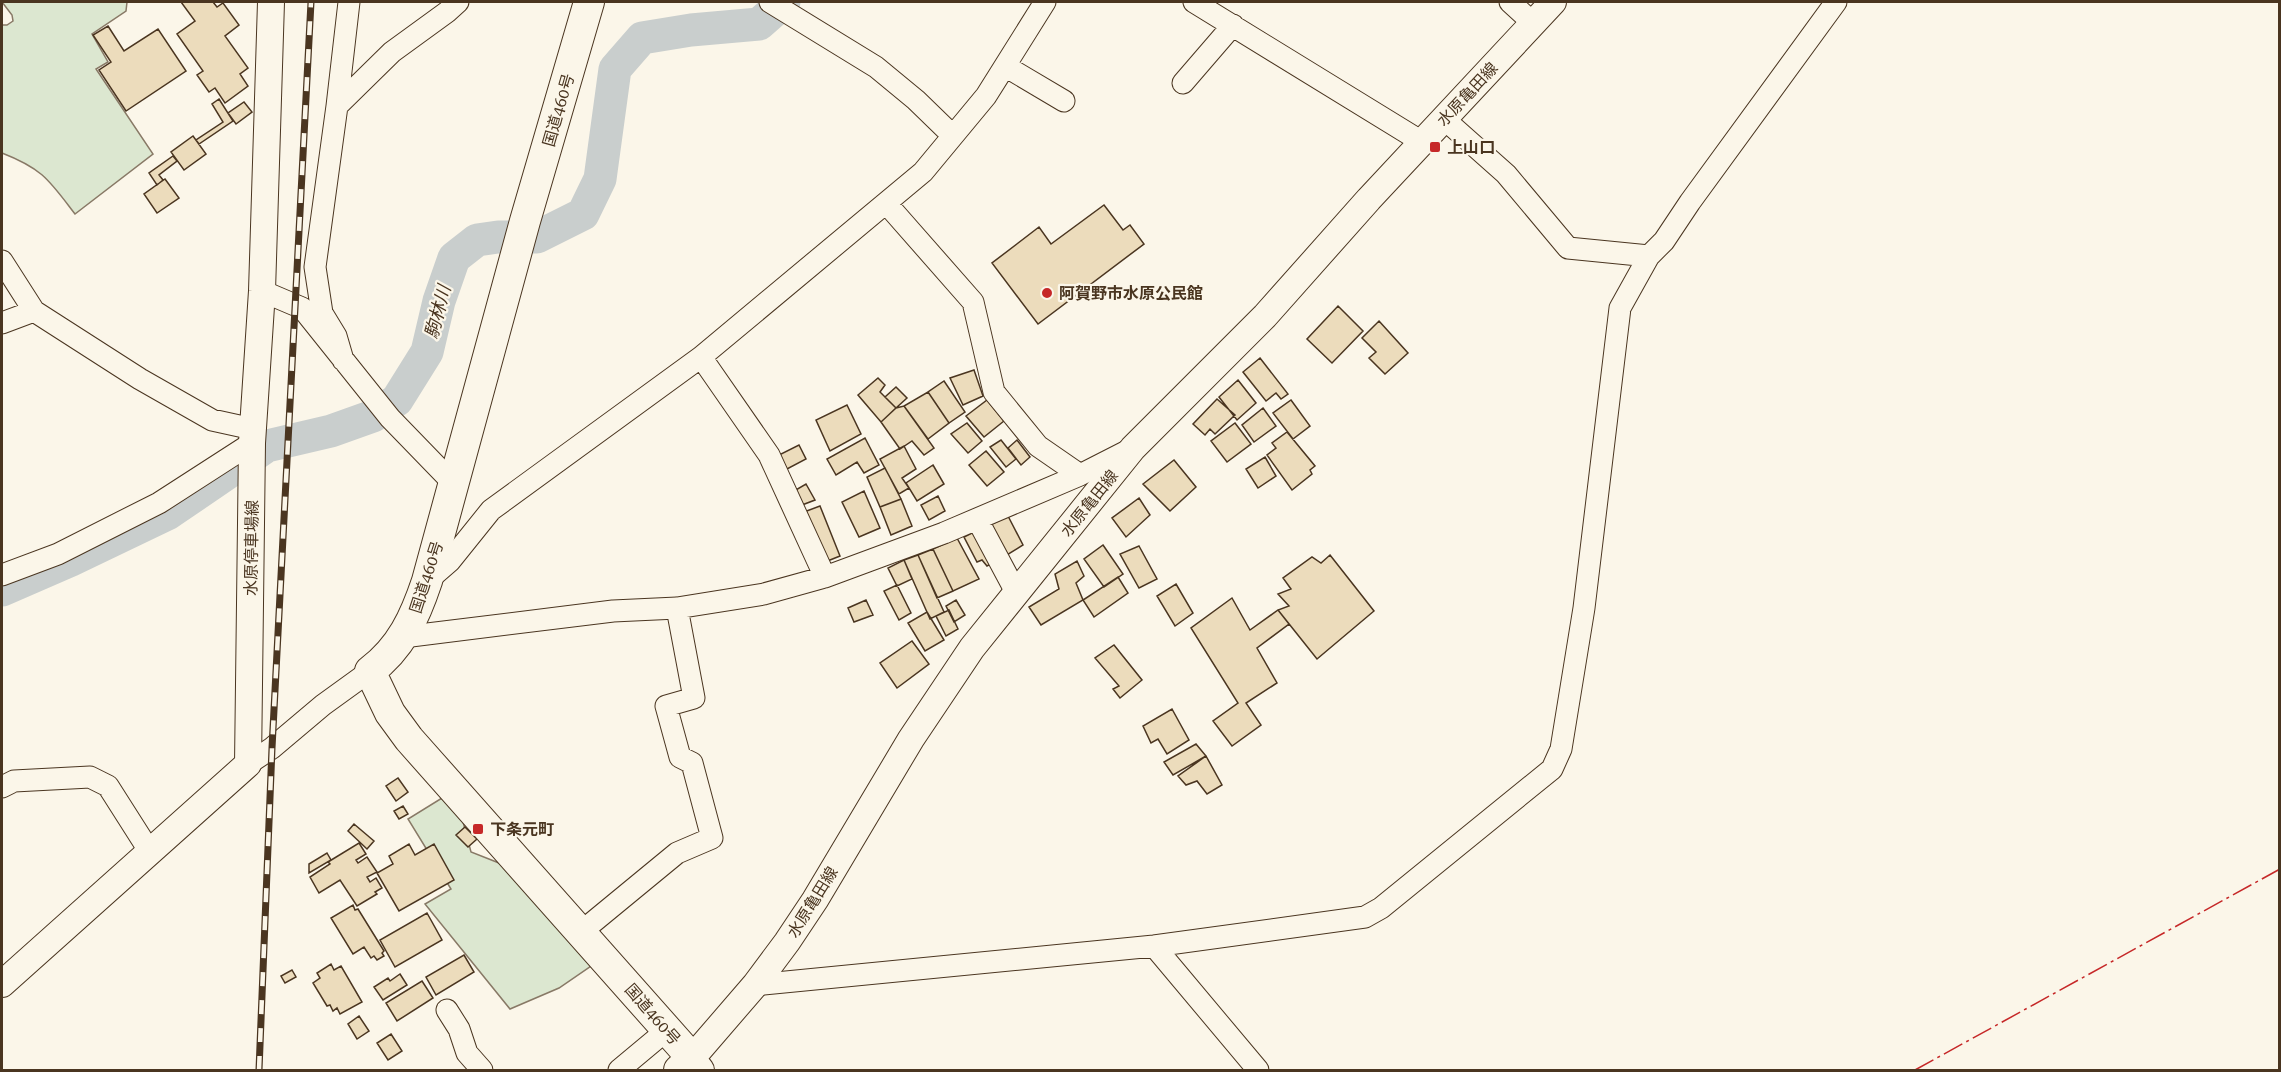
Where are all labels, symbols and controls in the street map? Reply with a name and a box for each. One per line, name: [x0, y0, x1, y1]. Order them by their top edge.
street label: 水原亀田線: [1433, 59, 1502, 130]
street label: 国道460号: [539, 72, 578, 149]
place label: 上山口: [1447, 138, 1495, 157]
marker: 上山口: [1428, 140, 1442, 154]
water label: 駒林川: [420, 281, 455, 341]
place label: 阿賀野市水原公民館: [1059, 284, 1203, 303]
marker: 阿賀野市水原公民館: [1040, 286, 1054, 300]
street label: 水原亀田線: [1057, 466, 1122, 540]
street label: 水原停車場線: [241, 500, 262, 596]
street label: 国道460号: [406, 539, 447, 616]
place label: 下条元町: [490, 820, 554, 839]
marker: 下条元町: [471, 822, 485, 836]
street label: 水原亀田線: [783, 863, 842, 941]
street label: 国道460号: [621, 980, 684, 1049]

